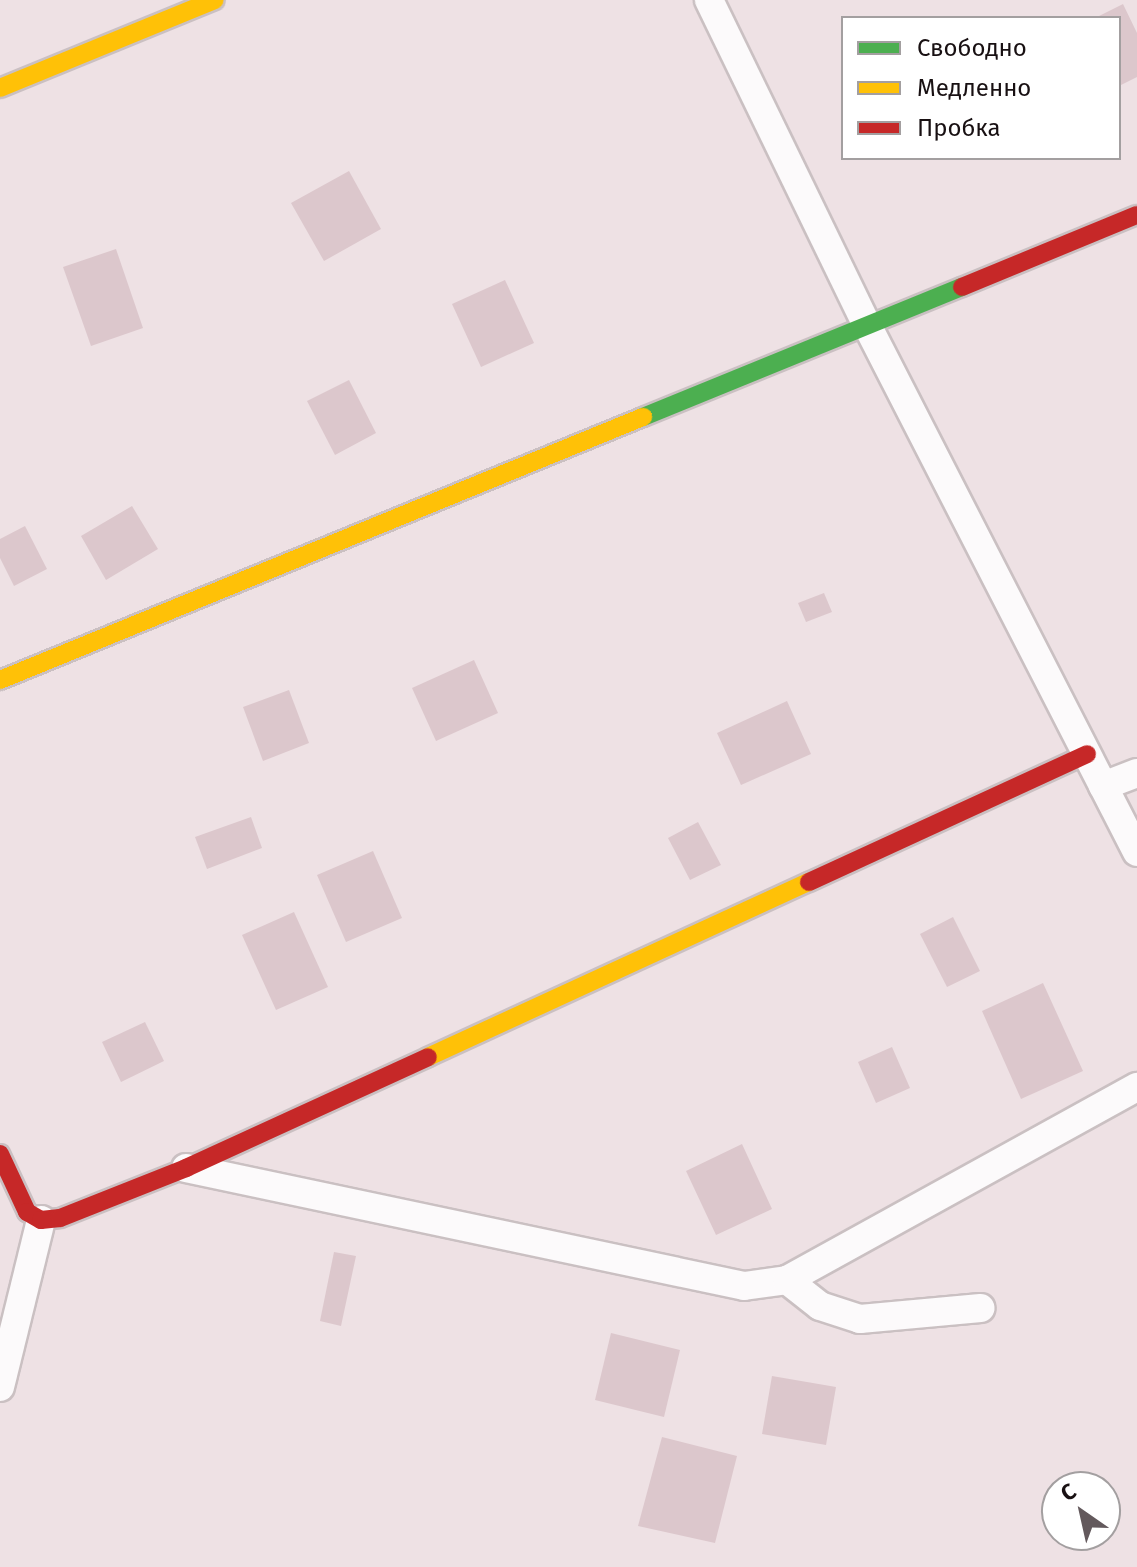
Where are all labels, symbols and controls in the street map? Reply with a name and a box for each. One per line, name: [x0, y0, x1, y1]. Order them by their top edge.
legend: [841, 16, 1121, 160]
text: Свободно: [917, 34, 1027, 62]
text: Медленно: [917, 74, 1031, 102]
text: Пробка: [917, 114, 1001, 142]
north arrow: [1041, 1471, 1121, 1551]
text: С: [1056, 1478, 1081, 1507]

